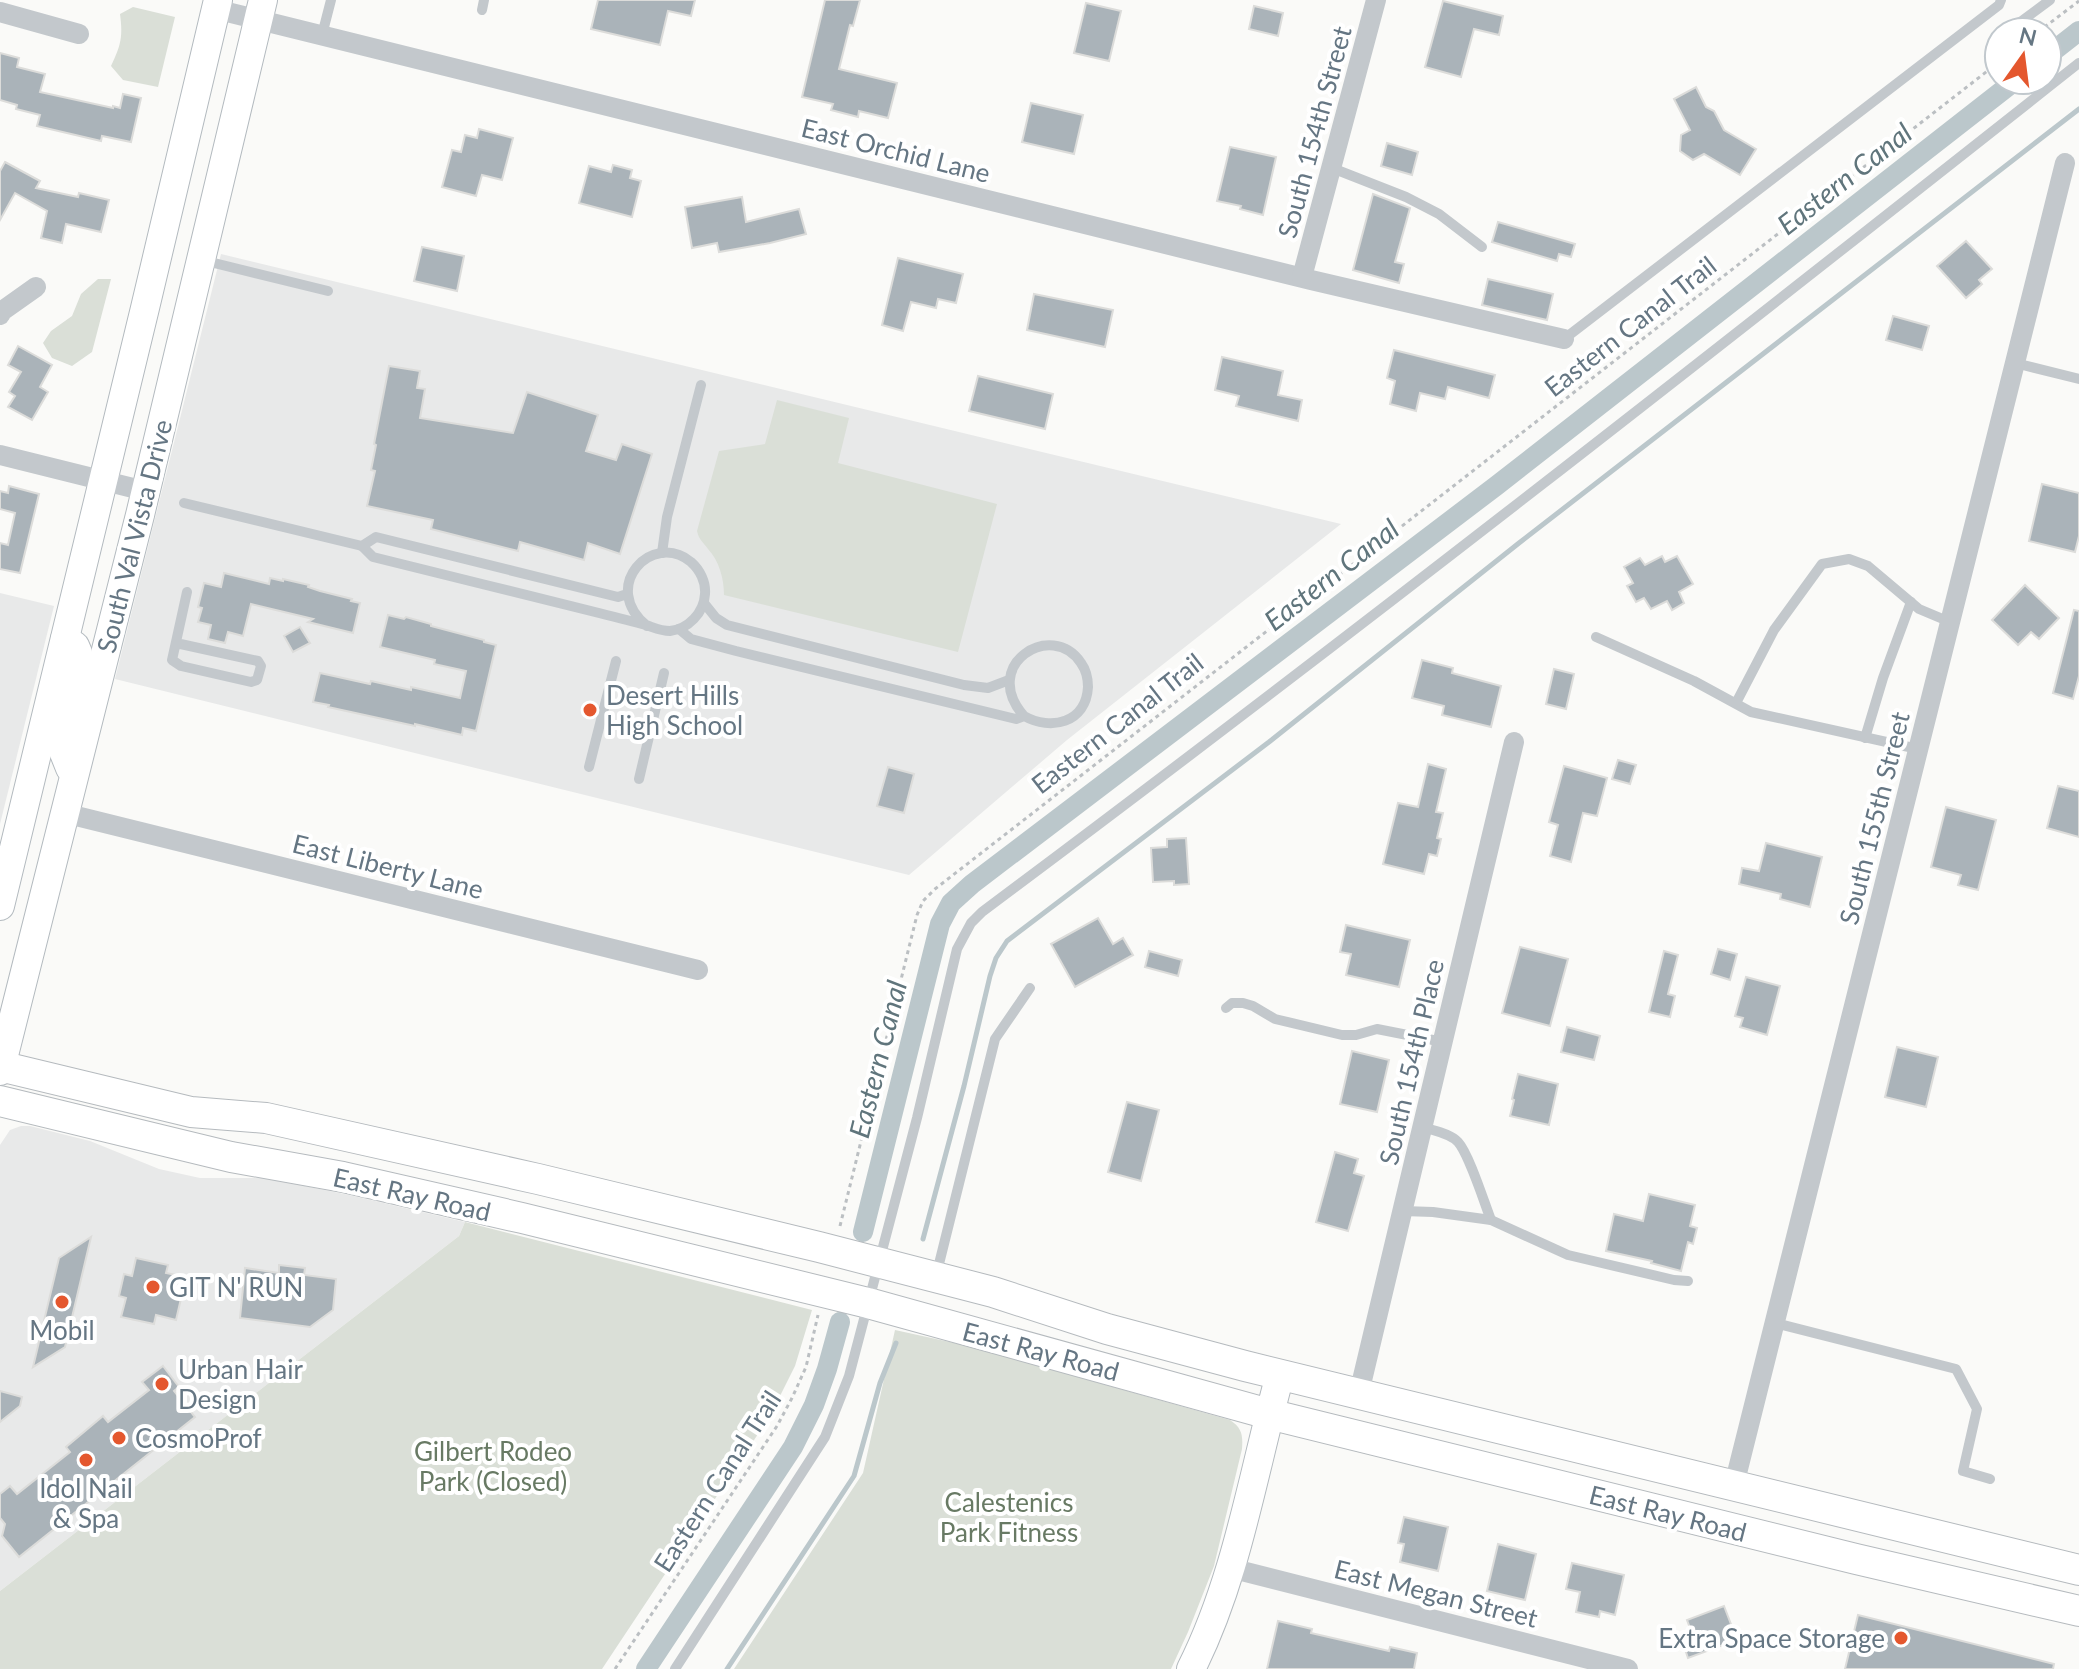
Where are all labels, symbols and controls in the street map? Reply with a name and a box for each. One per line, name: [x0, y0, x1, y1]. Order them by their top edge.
north arrow: [1983, 16, 2063, 96]
text: N: [2016, 21, 2039, 51]
street label: South 154th Street: [1270, 22, 1358, 241]
street label: East Orchid Lane: [798, 111, 994, 189]
water label: Eastern Canal: [1770, 115, 1918, 241]
street label: Eastern Canal Trail: [1538, 249, 1722, 403]
street label: South Val Vista Drive: [90, 416, 178, 656]
water label: Eastern Canal: [1257, 511, 1405, 637]
street label: Eastern Canal Trail: [1025, 646, 1209, 800]
place label: Desert Hills High School: [606, 679, 743, 741]
marker: Desert Hills High School: [581, 701, 599, 719]
street label: South 155th Street: [1832, 708, 1916, 928]
street label: East Liberty Lane: [289, 827, 487, 905]
street label: South 154th Place: [1372, 956, 1450, 1168]
water label: Eastern Canal: [841, 977, 913, 1141]
street label: East Ray Road: [330, 1160, 494, 1228]
place label: GIT N' RUN: [169, 1271, 303, 1303]
marker: GIT N' RUN: [144, 1278, 162, 1296]
marker: Mobil: [53, 1293, 71, 1311]
place label: Mobil: [29, 1314, 95, 1346]
street label: East Ray Road: [959, 1315, 1123, 1387]
place label: Urban Hair Design: [178, 1353, 303, 1415]
marker: Urban Hair Design: [153, 1375, 171, 1393]
street label: Eastern Canal Trail: [647, 1384, 787, 1578]
place label: CosmoProf: [135, 1422, 262, 1454]
marker: CosmoProf: [110, 1429, 128, 1447]
park label: Gilbert Rodeo Park (Closed): [414, 1435, 572, 1497]
marker: Idol Nail & Spa: [77, 1451, 95, 1469]
place label: Idol Nail & Spa: [39, 1472, 133, 1534]
street label: East Ray Road: [1586, 1478, 1750, 1548]
park label: Calestenics Park Fitness: [940, 1486, 1078, 1548]
street label: East Megan Street: [1331, 1552, 1542, 1634]
place label: Extra Space Storage: [1658, 1622, 1885, 1654]
marker: Extra Space Storage: [1892, 1629, 1910, 1647]

